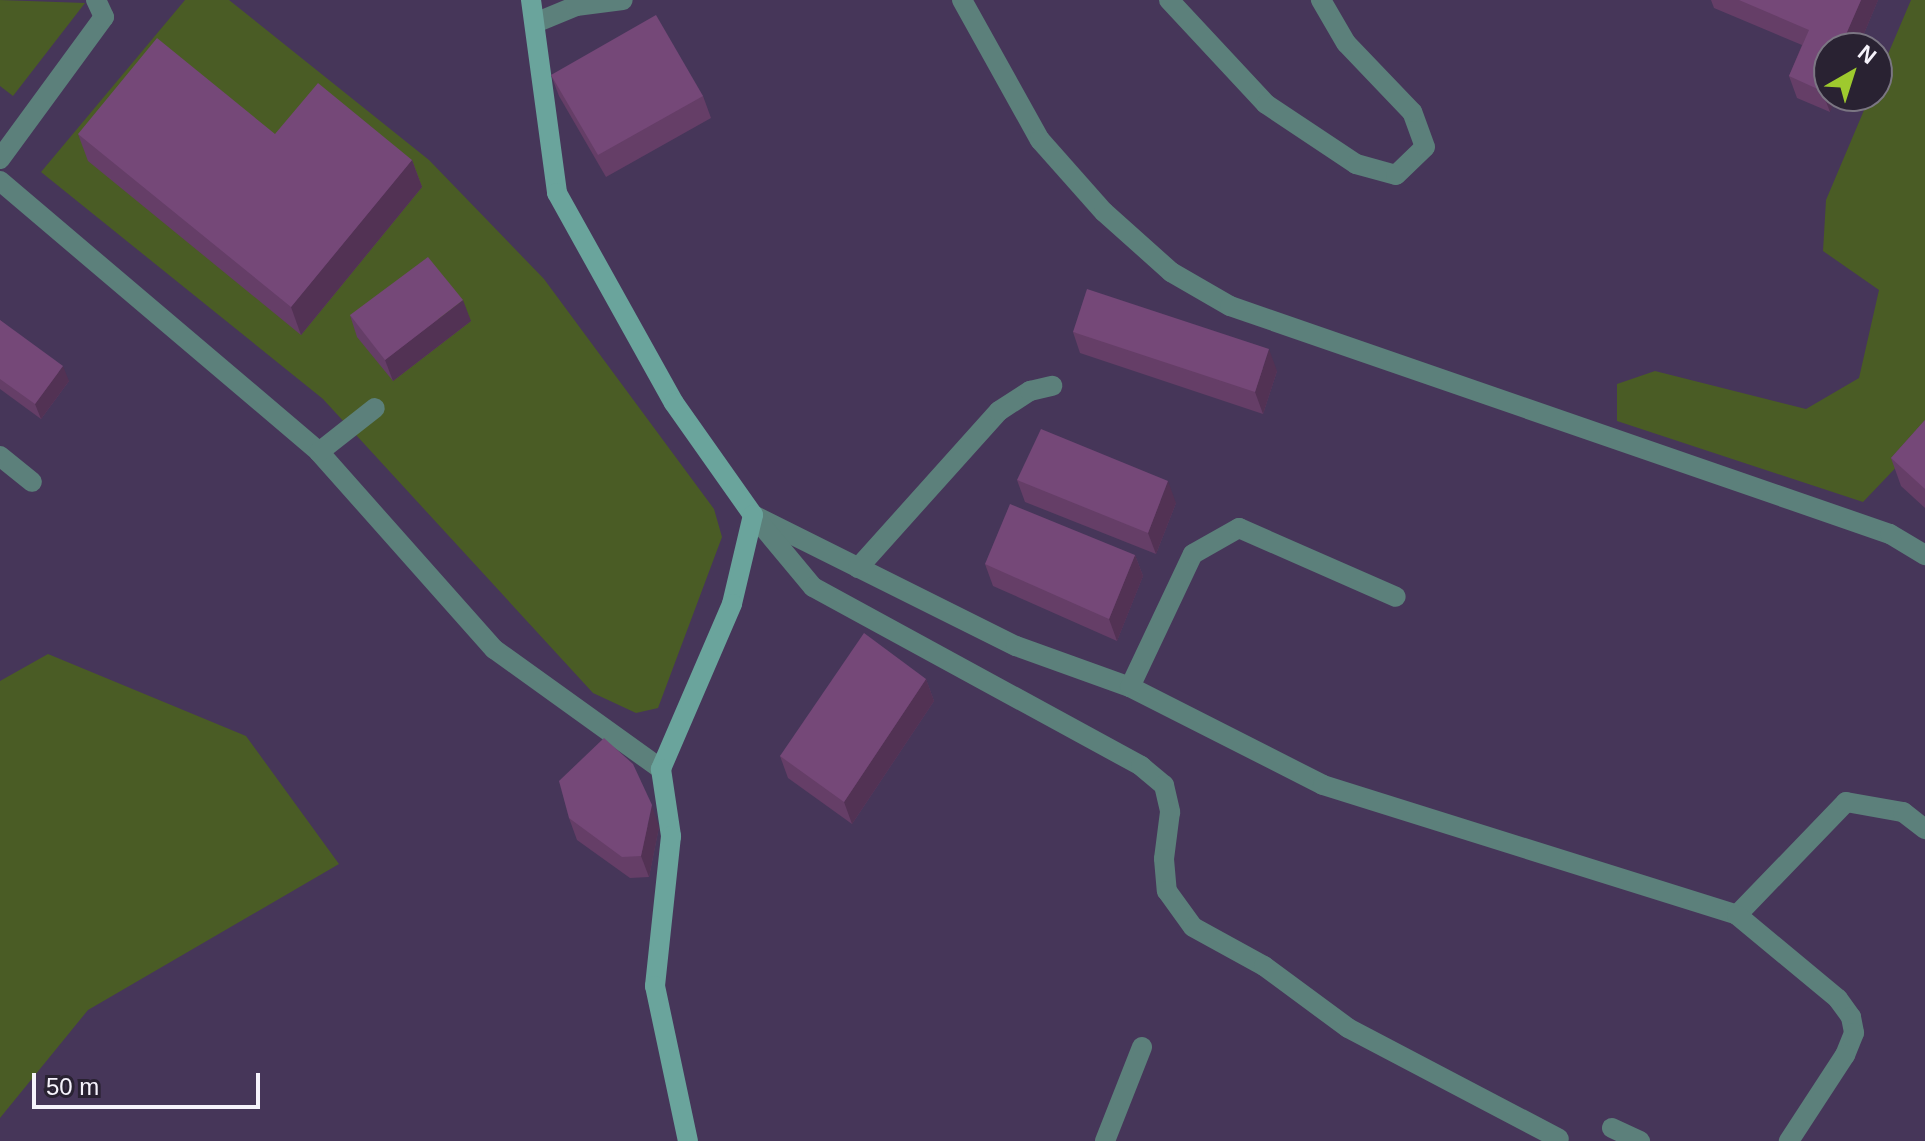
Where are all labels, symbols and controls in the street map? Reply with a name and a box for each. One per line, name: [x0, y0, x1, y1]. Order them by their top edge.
north arrow: [1813, 32, 1893, 112]
text: N: [1853, 40, 1881, 69]
scale bar: [36, 1057, 264, 1107]
text: 50 m: [46, 1073, 99, 1100]

